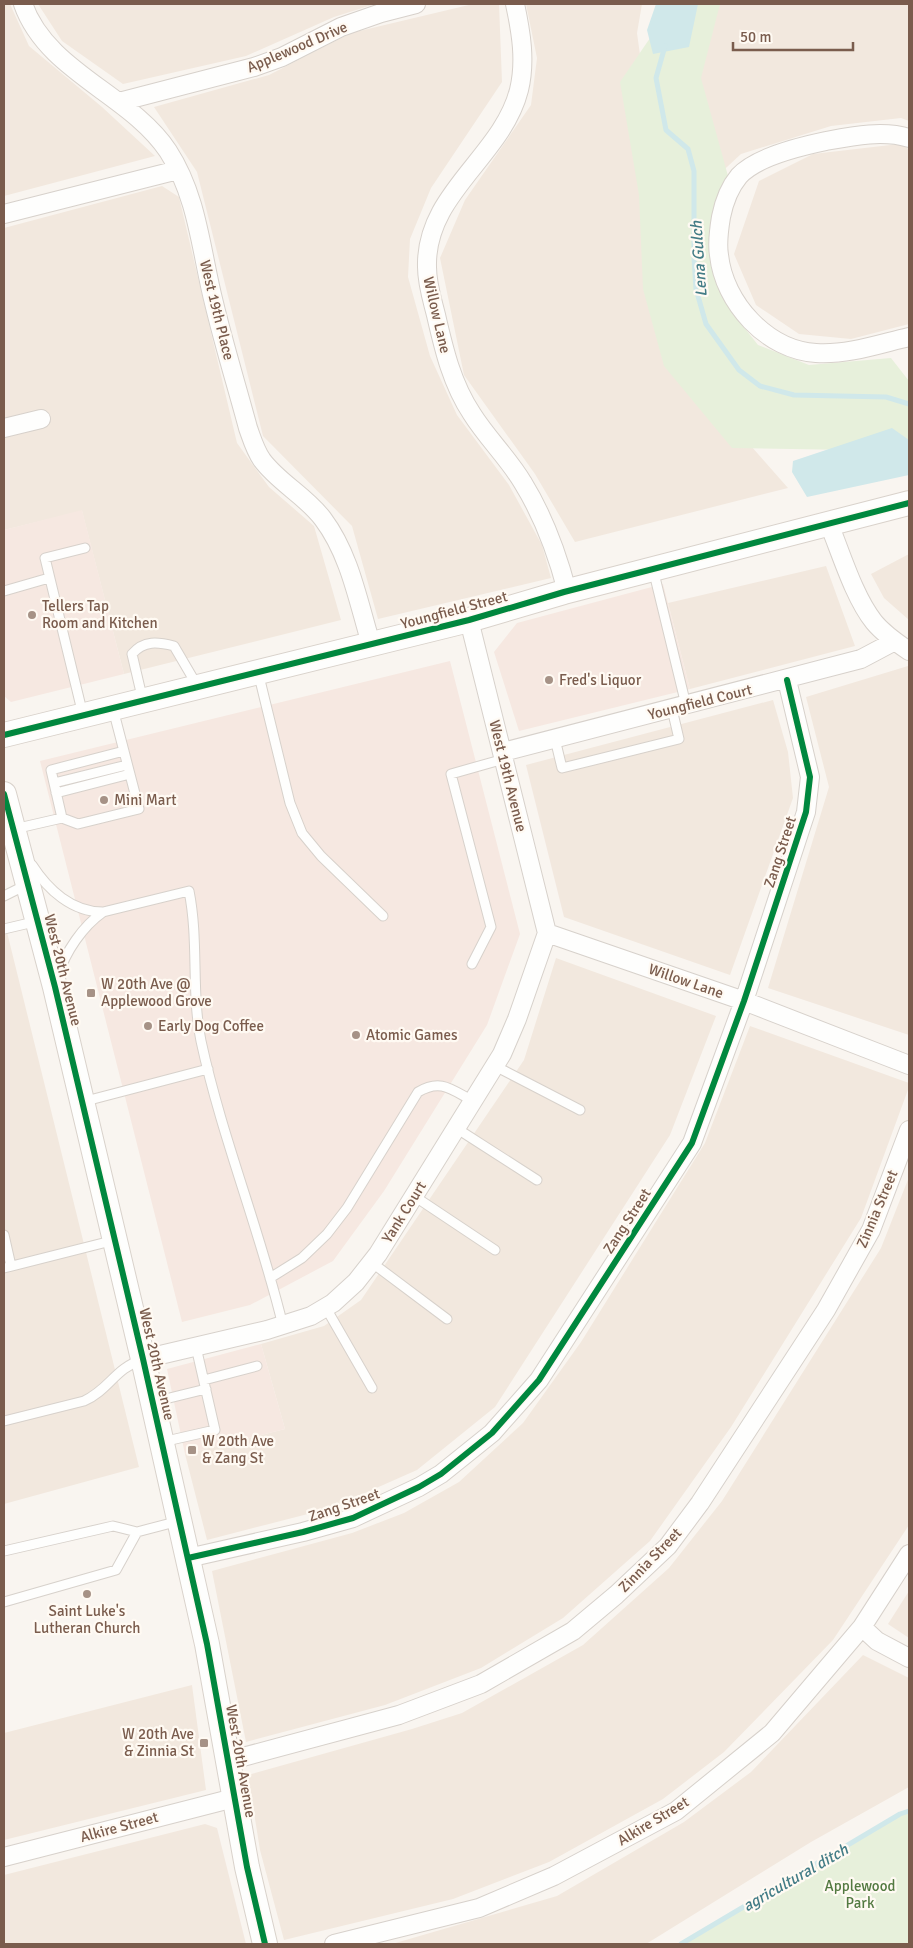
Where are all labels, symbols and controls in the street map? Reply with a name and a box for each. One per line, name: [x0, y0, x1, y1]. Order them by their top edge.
street label: Applewood Drive: [244, 18, 350, 76]
scale bar: [733, 20, 853, 52]
text: 50 m: [740, 28, 771, 46]
water label: Lena Gulch: [686, 219, 712, 298]
street label: West 19th Place: [196, 258, 238, 362]
street label: Willow Lane: [419, 275, 455, 355]
street label: Youngfield Street: [399, 587, 509, 633]
place label: Tellers Tap Room and Kitchen: [42, 597, 158, 632]
marker: Tellers Tap Room and Kitchen: [26, 609, 38, 621]
place label: Fred's Liquor: [559, 671, 642, 689]
marker: Fred's Liquor: [543, 674, 555, 686]
street label: Youngfield Court: [646, 680, 754, 724]
street label: West 19th Avenue: [485, 718, 531, 834]
place label: Mini Mart: [114, 791, 177, 809]
marker: Mini Mart: [98, 794, 110, 806]
street label: Zang Street: [760, 814, 800, 890]
street label: West 20th Avenue: [40, 912, 86, 1028]
street label: Willow Lane: [646, 960, 726, 1002]
place label: W 20th Ave @ Applewood Grove: [101, 975, 212, 1010]
marker: W 20th Ave @ Applewood Grove: [85, 987, 97, 999]
place label: Early Dog Coffee: [158, 1017, 264, 1035]
marker: Early Dog Coffee: [142, 1020, 154, 1032]
place label: Atomic Games: [366, 1026, 458, 1044]
marker: Atomic Games: [350, 1029, 362, 1041]
street label: Zinnia Street: [853, 1167, 901, 1251]
street label: Yank Court: [378, 1178, 430, 1246]
street label: Zang Street: [599, 1185, 655, 1257]
street label: West 20th Avenue: [135, 1306, 179, 1422]
place label: W 20th Ave & Zang St: [202, 1432, 274, 1467]
marker: W 20th Ave & Zang St: [186, 1444, 198, 1456]
street label: Zang Street: [306, 1484, 382, 1526]
street label: Zinnia Street: [615, 1524, 685, 1596]
marker: Saint Luke's Lutheran Church: [81, 1588, 93, 1600]
place label: Saint Luke's Lutheran Church: [34, 1602, 141, 1637]
street label: West 20th Avenue: [222, 1703, 260, 1819]
place label: W 20th Ave & Zinnia St: [122, 1725, 194, 1760]
marker: W 20th Ave & Zinnia St: [198, 1737, 210, 1749]
street label: Alkire Street: [614, 1793, 692, 1849]
street label: Alkire Street: [78, 1808, 160, 1846]
water label: agricultural ditch: [739, 1839, 853, 1916]
park label: Applewood Park: [825, 1877, 895, 1912]

